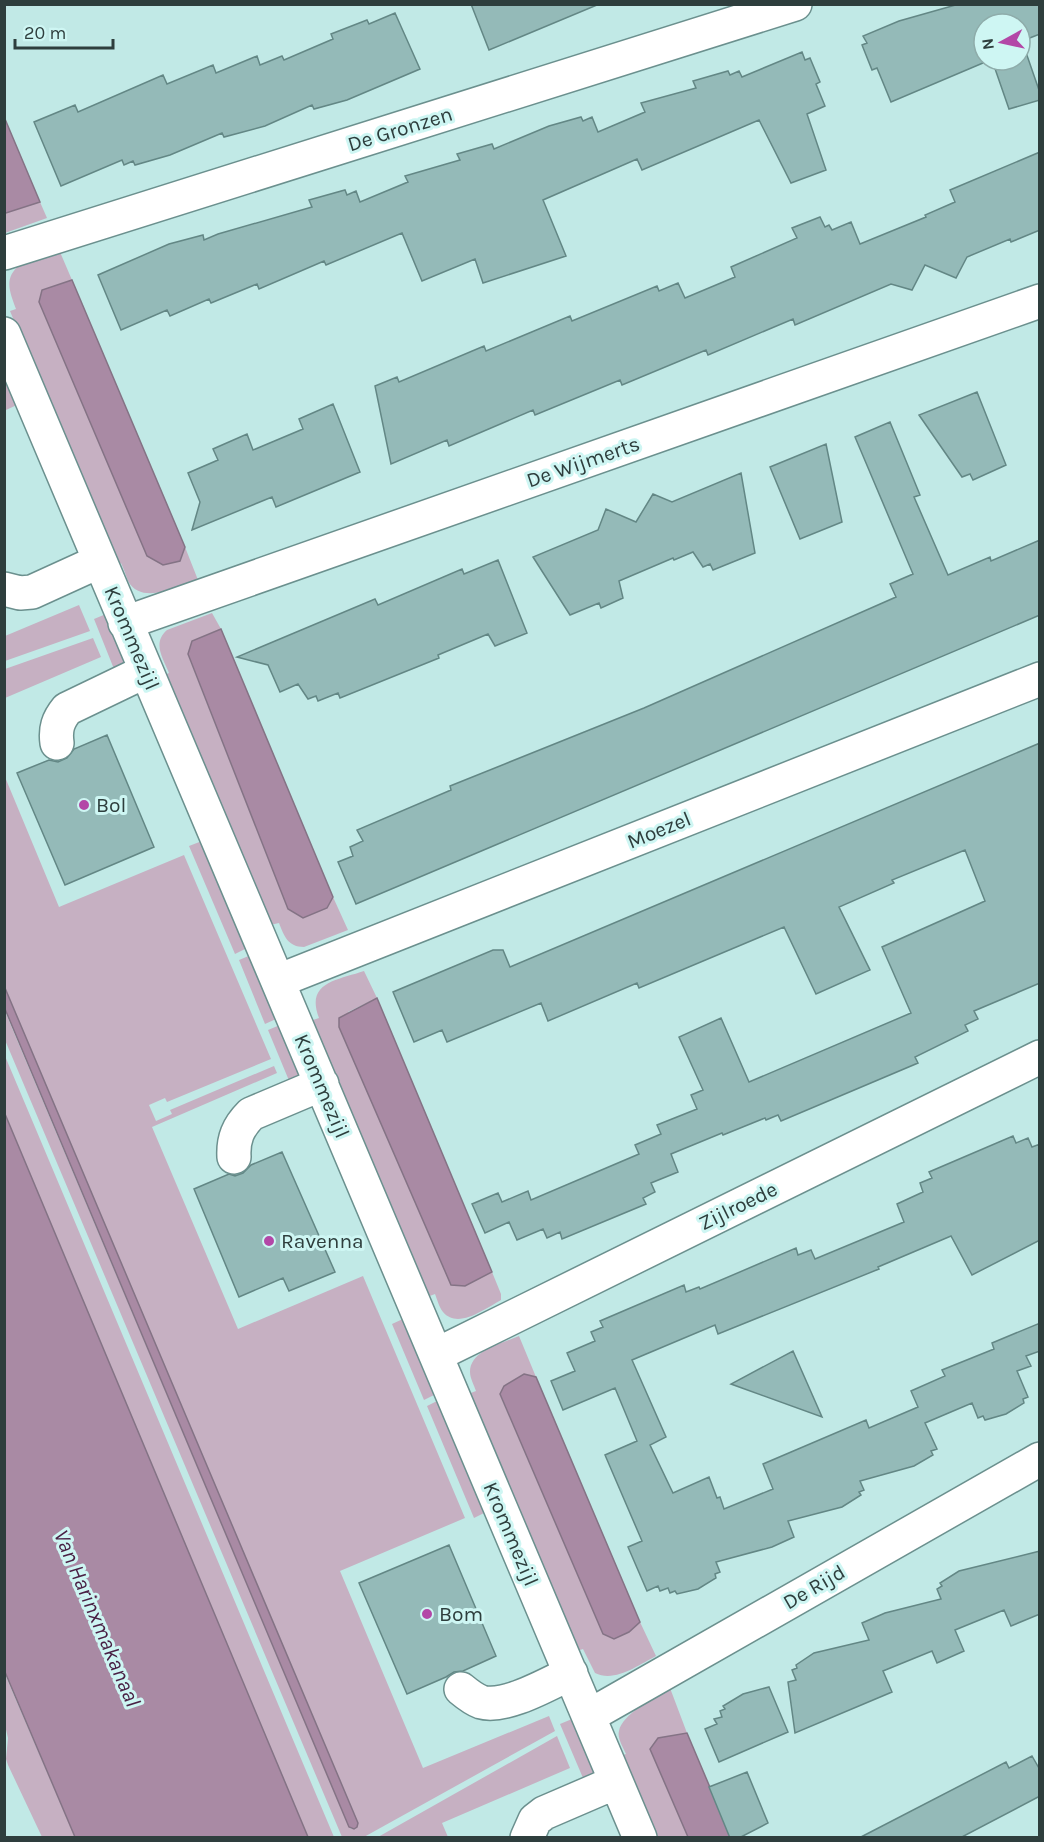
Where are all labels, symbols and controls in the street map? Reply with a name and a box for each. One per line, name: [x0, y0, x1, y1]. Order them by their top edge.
scale bar: [15, 12, 112, 50]
north arrow: [972, 12, 1032, 72]
text: 20 m: [24, 22, 66, 44]
text: N: [977, 37, 998, 51]
street label: De Gronzen: [345, 102, 455, 156]
street label: De Wijmerts: [523, 431, 643, 493]
street label: Krommezijl: [99, 582, 165, 694]
place label: Bol: [96, 793, 126, 817]
marker: Bol: [77, 798, 91, 812]
street label: Moezel: [624, 806, 694, 854]
street label: Krommezijl: [289, 1030, 355, 1142]
street label: Zijlroede: [695, 1177, 781, 1235]
place label: Ravenna: [281, 1229, 364, 1253]
marker: Ravenna: [262, 1234, 276, 1248]
street label: Krommezijl: [478, 1478, 544, 1590]
water label: Van Harinxmakanaal: [48, 1526, 146, 1711]
street label: De Rijd: [779, 1560, 849, 1614]
place label: Bom: [439, 1602, 483, 1626]
marker: Bom: [420, 1607, 434, 1621]

